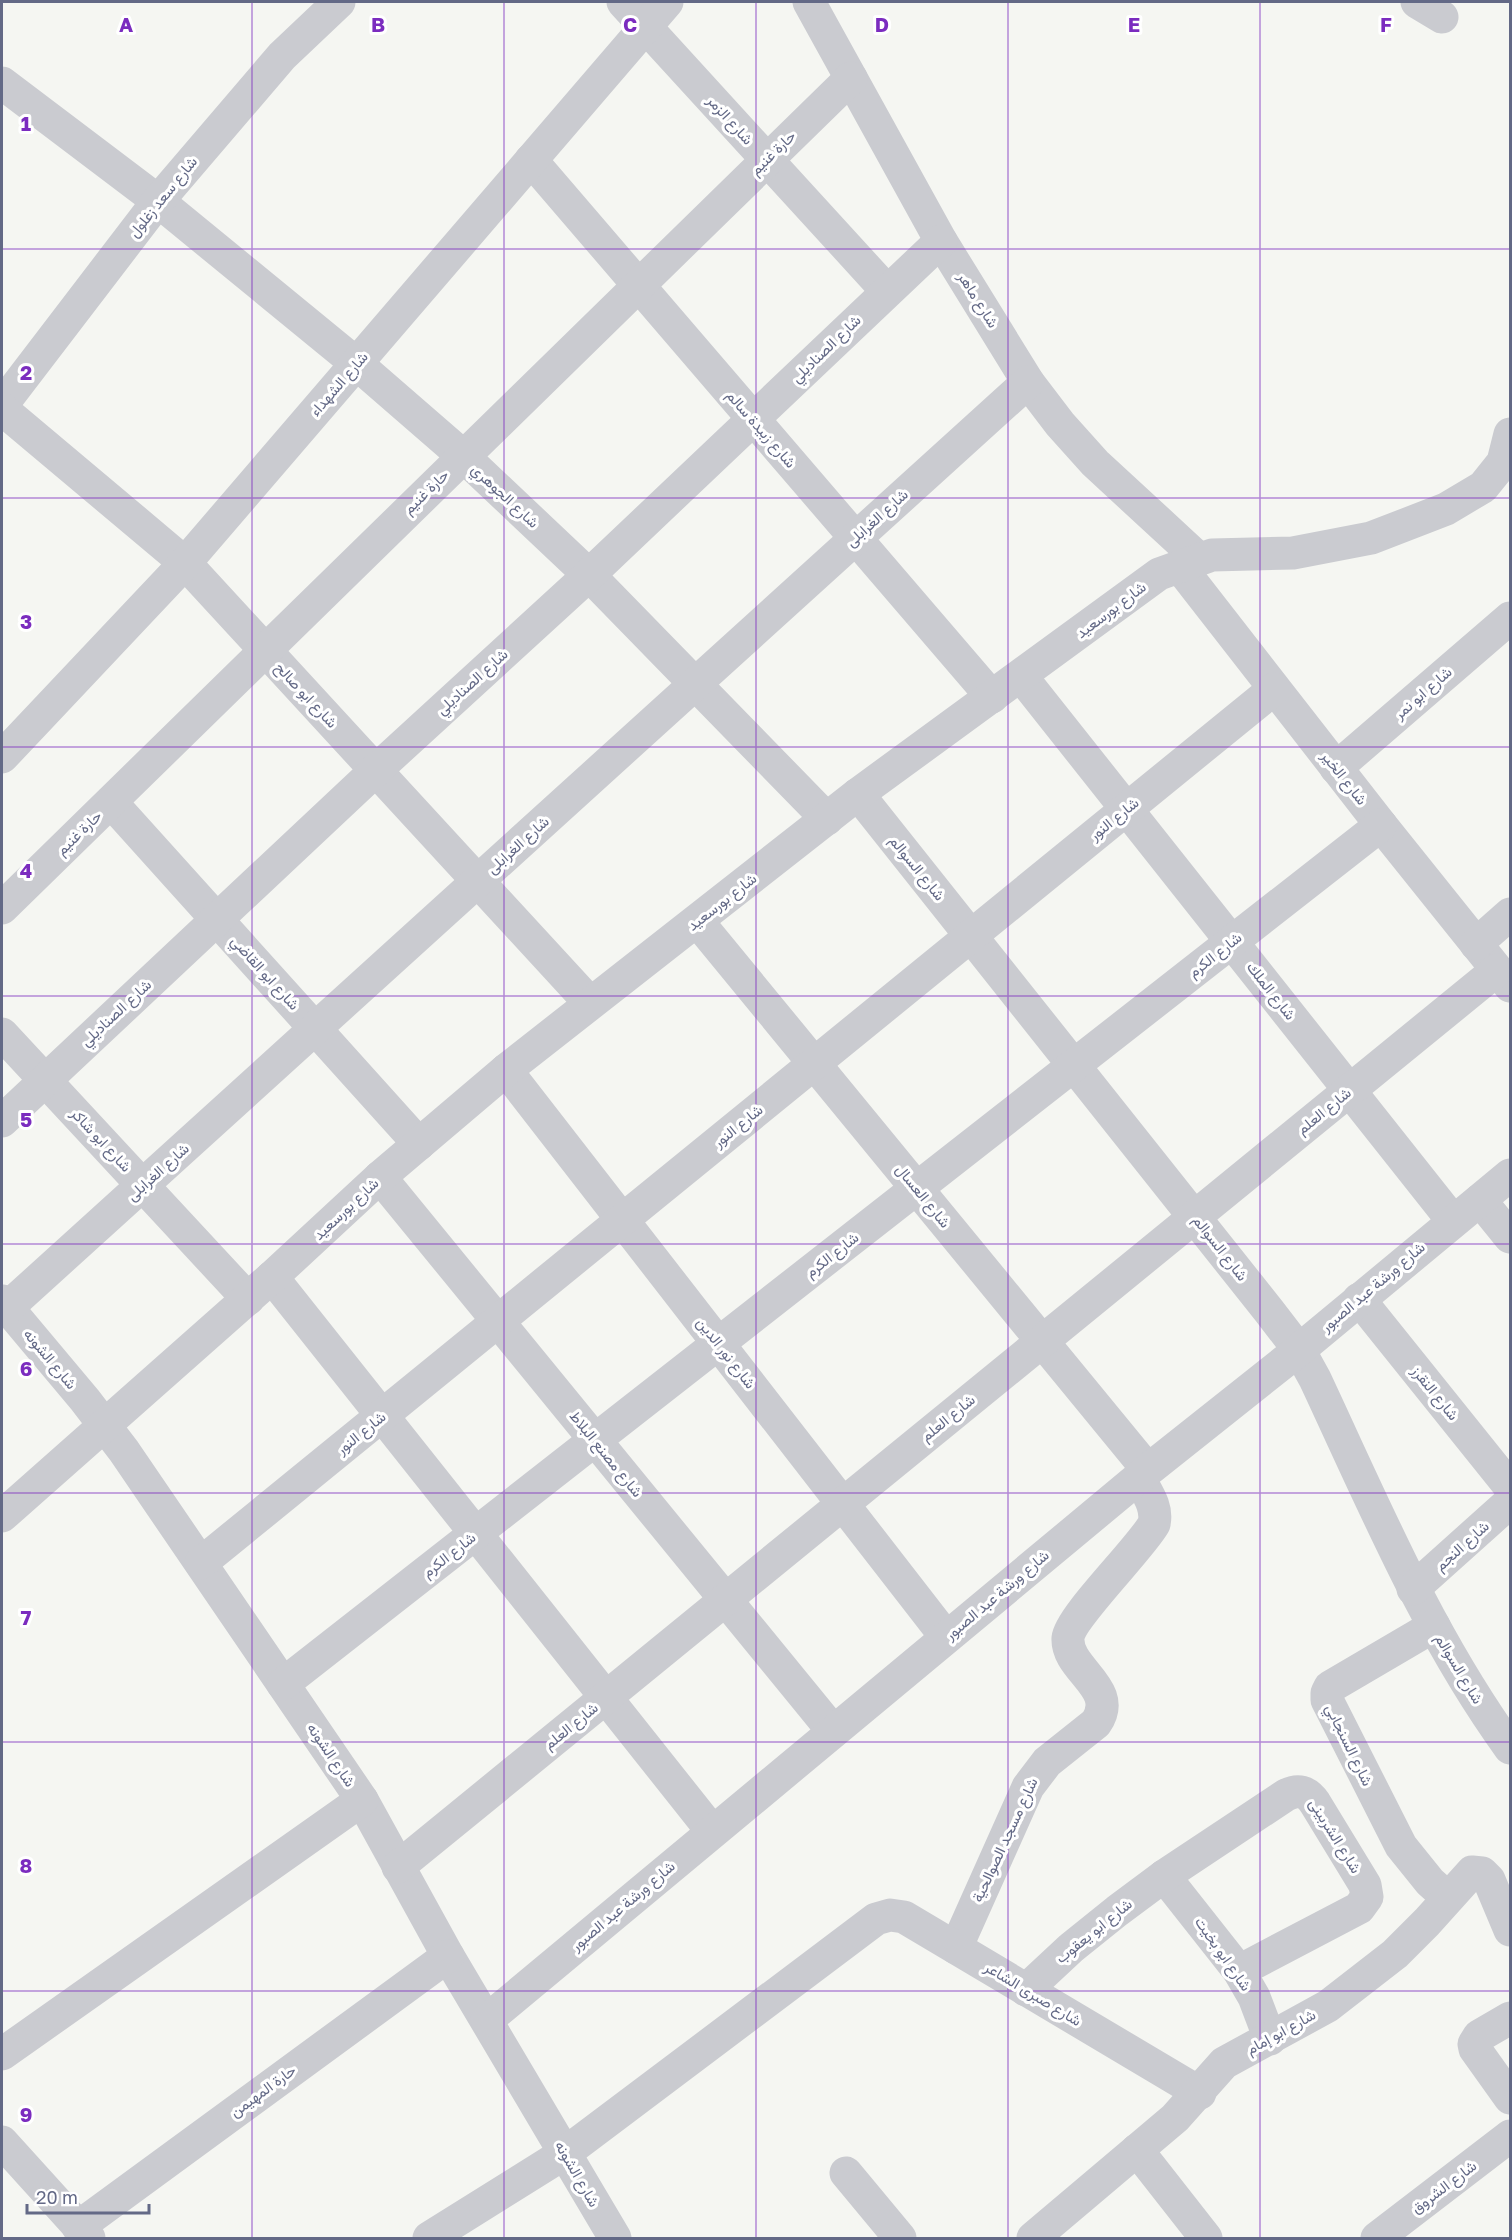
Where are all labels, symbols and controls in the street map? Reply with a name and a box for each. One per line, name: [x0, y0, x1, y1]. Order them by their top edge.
text: A: [119, 12, 133, 36]
text: B: [371, 12, 385, 36]
text: C: [623, 12, 637, 36]
text: D: [875, 12, 889, 36]
text: E: [1128, 12, 1140, 36]
text: F: [1380, 12, 1392, 36]
street label: شارع الزمر: [701, 90, 758, 150]
text: 1: [21, 111, 31, 135]
street label: حارة غنيم: [746, 126, 800, 180]
street label: شارع سعد زغلول: [124, 152, 203, 242]
street label: شارع ماهر: [952, 268, 1003, 332]
street label: شارع الصناديلي: [787, 310, 868, 390]
street label: شارع الشهداء: [305, 347, 373, 421]
text: 2: [20, 360, 32, 384]
street label: شارع زبيدة سالم: [721, 386, 800, 473]
street label: شارع الجوهري: [465, 460, 543, 535]
street label: حارة غنيم: [399, 465, 453, 519]
street label: شارع الغرابلى: [842, 485, 913, 552]
street label: شارع بورسعيد: [1072, 577, 1151, 644]
text: 3: [20, 609, 32, 633]
street label: شارع الصناديلي: [432, 644, 514, 722]
street label: شارع ابو صالح: [270, 658, 342, 733]
street label: شارع ابو نمر: [1389, 662, 1457, 725]
street label: شارع الخير: [1315, 746, 1372, 810]
street label: شارع النور: [1084, 793, 1144, 847]
street label: حارة غنيم: [52, 806, 106, 860]
street label: شارع الغرابلى: [483, 812, 554, 879]
street label: شارع السوالم: [884, 831, 950, 905]
text: 4: [20, 858, 32, 882]
street label: شارع بورسعيد: [683, 869, 762, 936]
street label: شارع الكرم: [1184, 928, 1247, 983]
street label: شارع ابو القاضي: [224, 931, 304, 1017]
street label: شارع الملك: [1241, 958, 1300, 1025]
street label: شارع الصناديلي: [76, 975, 158, 1053]
street label: شارع العلم: [1293, 1083, 1356, 1140]
street label: شارع النور: [708, 1100, 768, 1154]
street label: شارع ابو شاكر: [65, 1103, 136, 1177]
text: 5: [20, 1107, 32, 1131]
street label: شارع الغرابلى: [123, 1139, 194, 1206]
street label: شارع العسال: [890, 1160, 955, 1233]
street label: شارع بورسعيد: [309, 1173, 384, 1245]
street label: شارع السوالم: [1187, 1211, 1252, 1286]
street label: شارع الكرم: [801, 1228, 864, 1283]
street label: شارع ورشة عبد الصبور: [1316, 1237, 1430, 1338]
street label: شارع نور الدين: [691, 1313, 760, 1394]
street label: شارع الشونه: [18, 1325, 81, 1394]
text: 6: [20, 1356, 32, 1380]
street label: شارع النقرز: [1405, 1361, 1463, 1425]
street label: شارع العلم: [917, 1390, 980, 1447]
street label: شارع النور: [331, 1407, 391, 1461]
street label: شارع مصنع البلاط: [564, 1407, 647, 1502]
street label: شارع النجم: [1431, 1516, 1494, 1576]
street label: شارع الكرم: [418, 1528, 481, 1583]
street label: شارع ورشة عبد الصبور: [940, 1545, 1054, 1646]
text: 7: [21, 1605, 32, 1629]
street label: شارع السوالم: [1429, 1630, 1488, 1708]
street label: شارع العلم: [540, 1698, 603, 1755]
street label: شارع السنجابي: [1318, 1701, 1378, 1791]
street label: شارع الشونه: [301, 1719, 360, 1792]
street label: شارع مسجد الصوالحية: [967, 1774, 1044, 1906]
street label: شارع الشربينى: [1303, 1795, 1366, 1878]
text: 8: [20, 1853, 32, 1877]
street label: شارع ورشة عبد الصبور: [566, 1856, 680, 1957]
street label: شارع ابو يعقوب: [1052, 1894, 1137, 1969]
street label: شارع ابو بخيت: [1189, 1913, 1256, 1996]
street label: شارع صبرى الشاعر: [979, 1957, 1085, 2032]
street label: شارع ابو إمام: [1243, 2005, 1320, 2060]
street label: حارة المهيمن: [226, 2060, 300, 2122]
text: 9: [20, 2102, 32, 2126]
street label: شارع الشونه: [549, 2137, 604, 2211]
street label: شارع الشروق: [1407, 2156, 1482, 2219]
scale bar: [27, 2177, 148, 2215]
text: 20 m: [36, 2186, 78, 2208]

